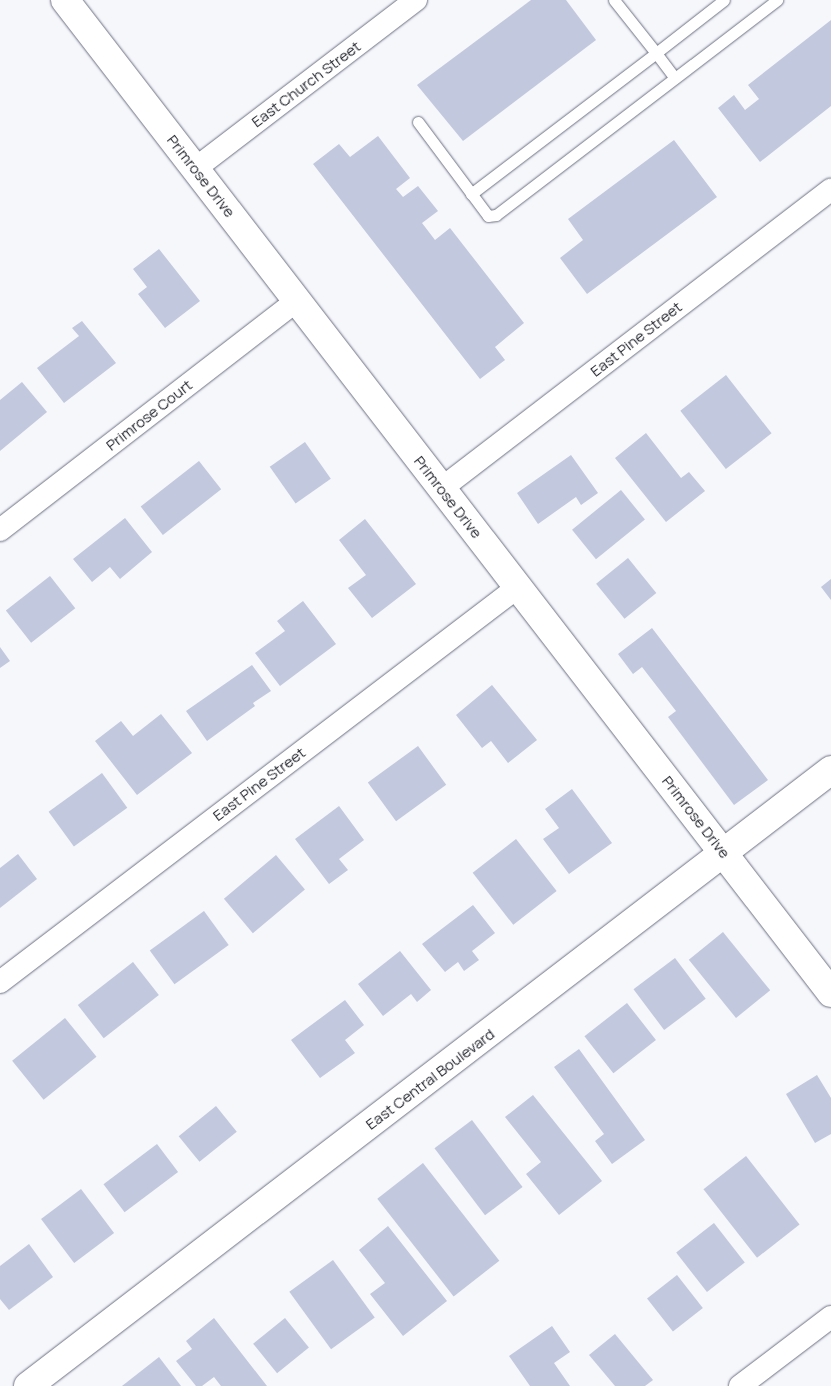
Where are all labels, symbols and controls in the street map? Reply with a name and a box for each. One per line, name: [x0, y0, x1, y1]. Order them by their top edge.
street label: East Church Street: [248, 37, 364, 131]
street label: Primrose Drive: [163, 131, 239, 221]
street label: East Pine Street: [587, 298, 685, 380]
street label: Primrose Court: [102, 376, 196, 454]
street label: Primrose Drive: [410, 452, 486, 542]
street label: East Pine Street: [209, 743, 309, 825]
street label: Primrose Drive: [658, 772, 734, 862]
street label: East Central Boulevard: [362, 1025, 498, 1133]

